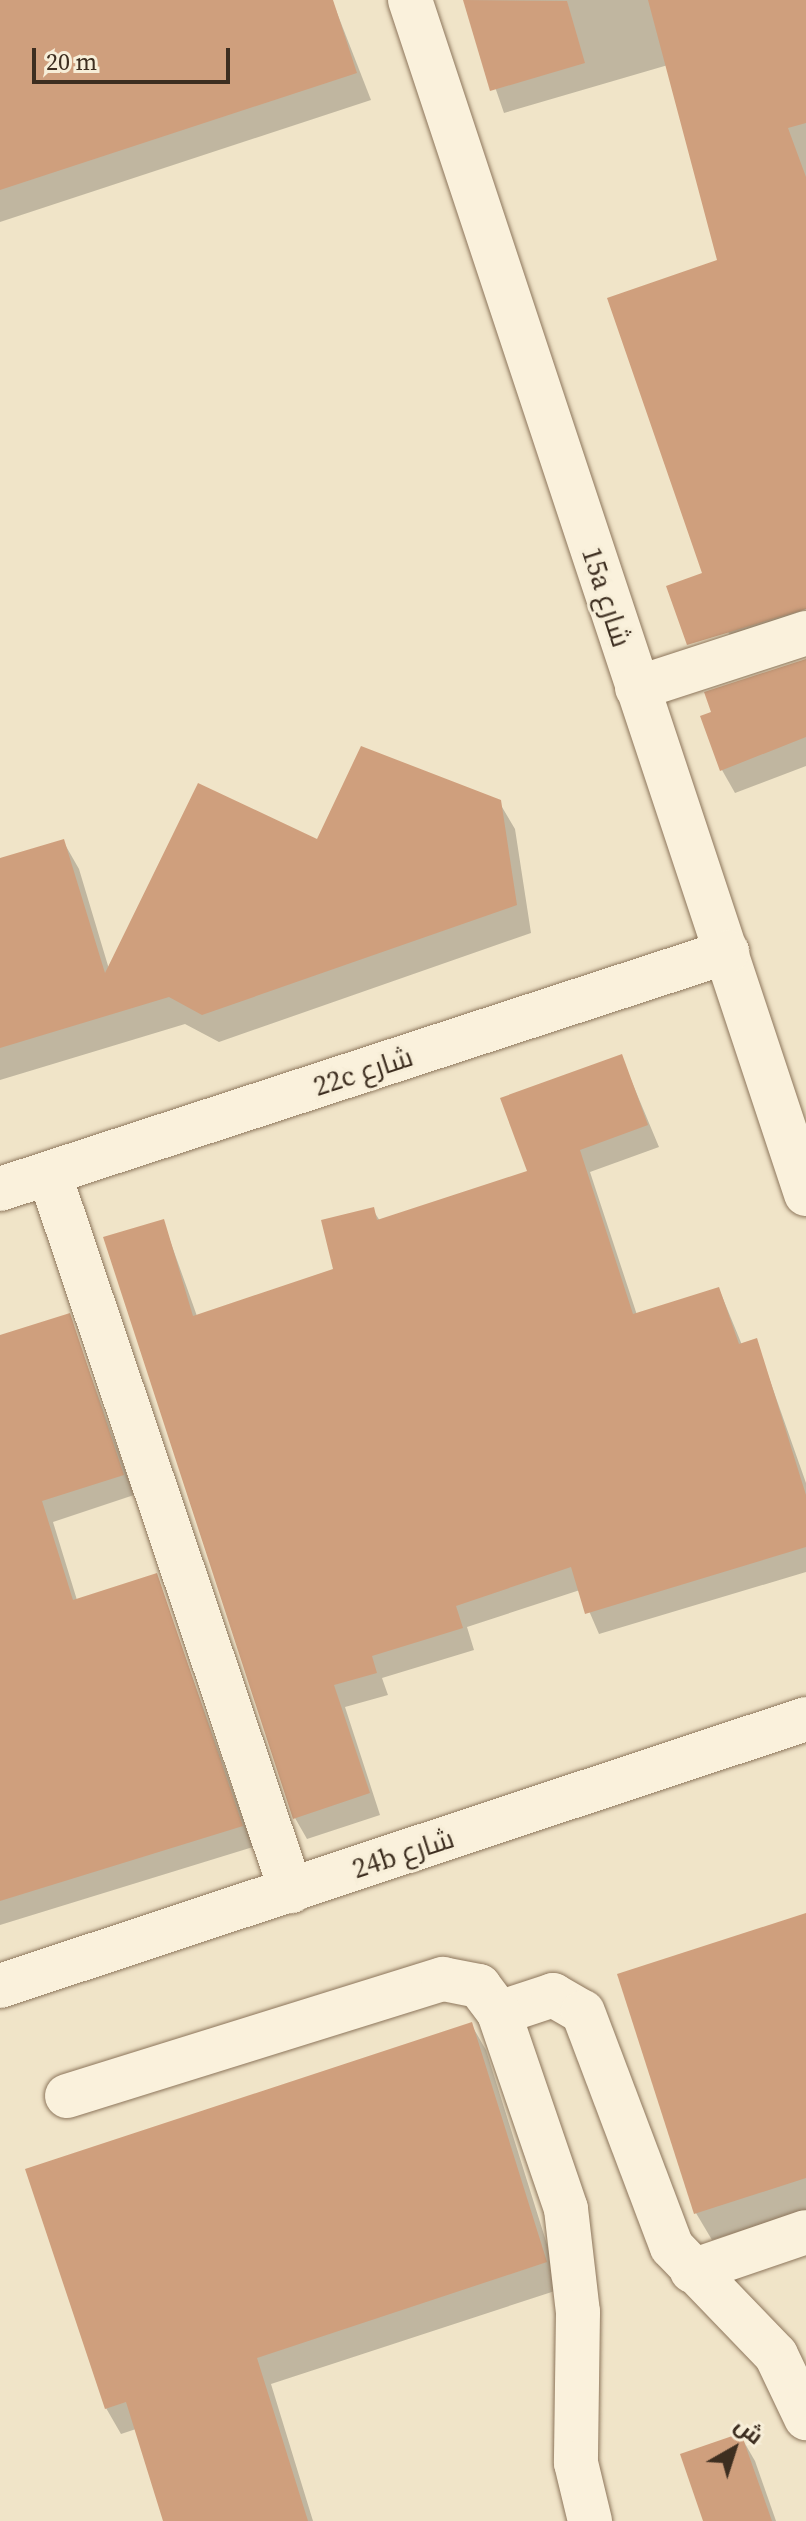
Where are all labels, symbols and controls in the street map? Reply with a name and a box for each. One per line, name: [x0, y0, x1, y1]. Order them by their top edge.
scale bar: [36, 32, 234, 82]
text: 20 m: [46, 45, 97, 78]
street label: 15a شارع: [575, 543, 639, 651]
street label: 22c شارع: [309, 1039, 417, 1103]
street label: 24b شارع: [348, 1821, 458, 1885]
north arrow: [694, 2409, 774, 2489]
text: ش: [729, 2410, 770, 2451]

